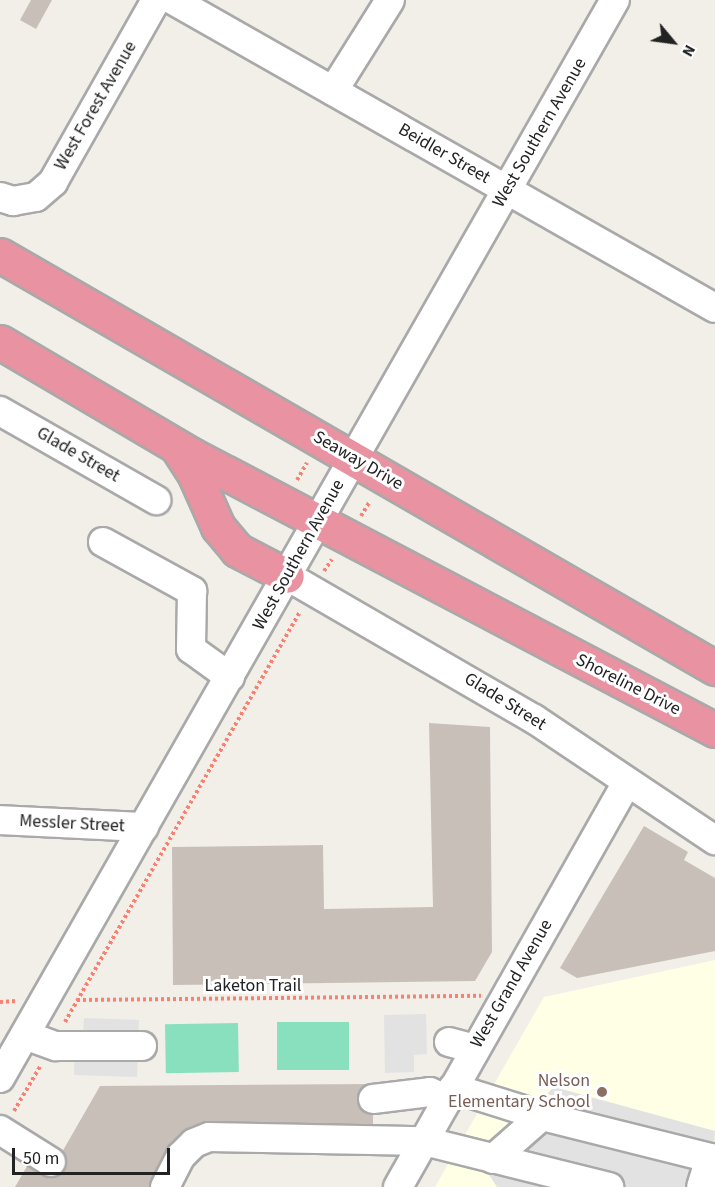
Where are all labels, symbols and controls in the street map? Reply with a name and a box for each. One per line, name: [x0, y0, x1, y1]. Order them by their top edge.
north arrow: [643, 12, 703, 72]
street label: West Forest Avenue: [50, 38, 142, 174]
text: N: [677, 41, 701, 61]
street label: West Southern Avenue: [488, 54, 592, 212]
street label: Beidler Street: [394, 119, 494, 189]
street label: Glade Street: [33, 423, 123, 487]
street label: Seaway Drive: [309, 427, 407, 495]
street label: West Southern Avenue: [249, 476, 349, 634]
street label: Shoreline Drive: [572, 649, 684, 721]
street label: Glade Street: [460, 668, 550, 736]
street label: Messler Street: [19, 810, 125, 838]
street label: West Grand Avenue: [466, 916, 558, 1052]
street label: Laketon Trail: [205, 975, 301, 997]
place label: Nelson Elementary School: [448, 1071, 590, 1114]
marker: Nelson Elementary School: [595, 1085, 609, 1099]
scale bar: [15, 1136, 172, 1174]
text: 50 m: [23, 1146, 59, 1171]

